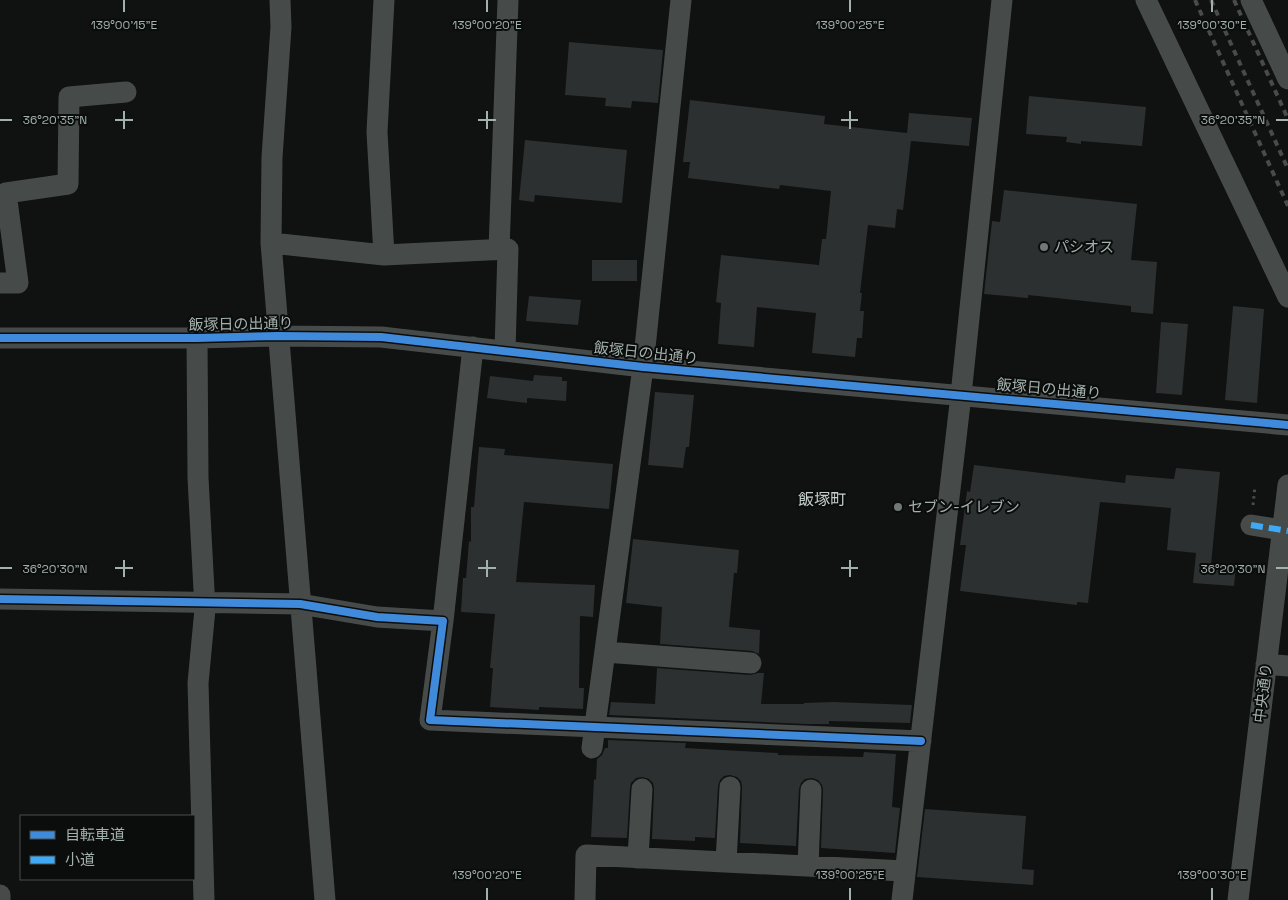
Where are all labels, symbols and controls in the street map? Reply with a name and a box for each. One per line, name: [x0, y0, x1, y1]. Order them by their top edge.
text: 139°00'15"E: [91, 17, 158, 33]
text: 139°00'20"E: [452, 17, 522, 33]
text: 139°00'25"E: [816, 17, 885, 33]
text: 139°00'30"E: [1177, 17, 1247, 33]
text: 36°20'35"N: [23, 112, 87, 128]
text: 36°20'35"N: [1201, 112, 1265, 128]
place label: パシオス: [1054, 237, 1114, 256]
marker: パシオス: [1038, 241, 1050, 253]
street label: 飯塚日の出通り: [188, 313, 294, 334]
street label: 飯塚日の出通り: [593, 338, 699, 367]
street label: 飯塚日の出通り: [996, 374, 1102, 403]
district label: 飯塚町: [798, 489, 846, 510]
place label: セブン-イレブン: [908, 497, 1020, 516]
marker: セブン-イレブン: [892, 501, 904, 513]
text: 36°20'30"N: [22, 561, 88, 577]
text: 36°20'30"N: [1200, 561, 1266, 577]
street label: 中央通り: [1249, 662, 1276, 724]
legend: [20, 815, 195, 880]
text: 自転車道: [65, 825, 125, 844]
text: 小道: [65, 850, 95, 869]
text: 139°00'20"E: [452, 867, 522, 883]
text: 139°00'25"E: [816, 867, 885, 883]
text: 139°00'30"E: [1177, 867, 1247, 883]

